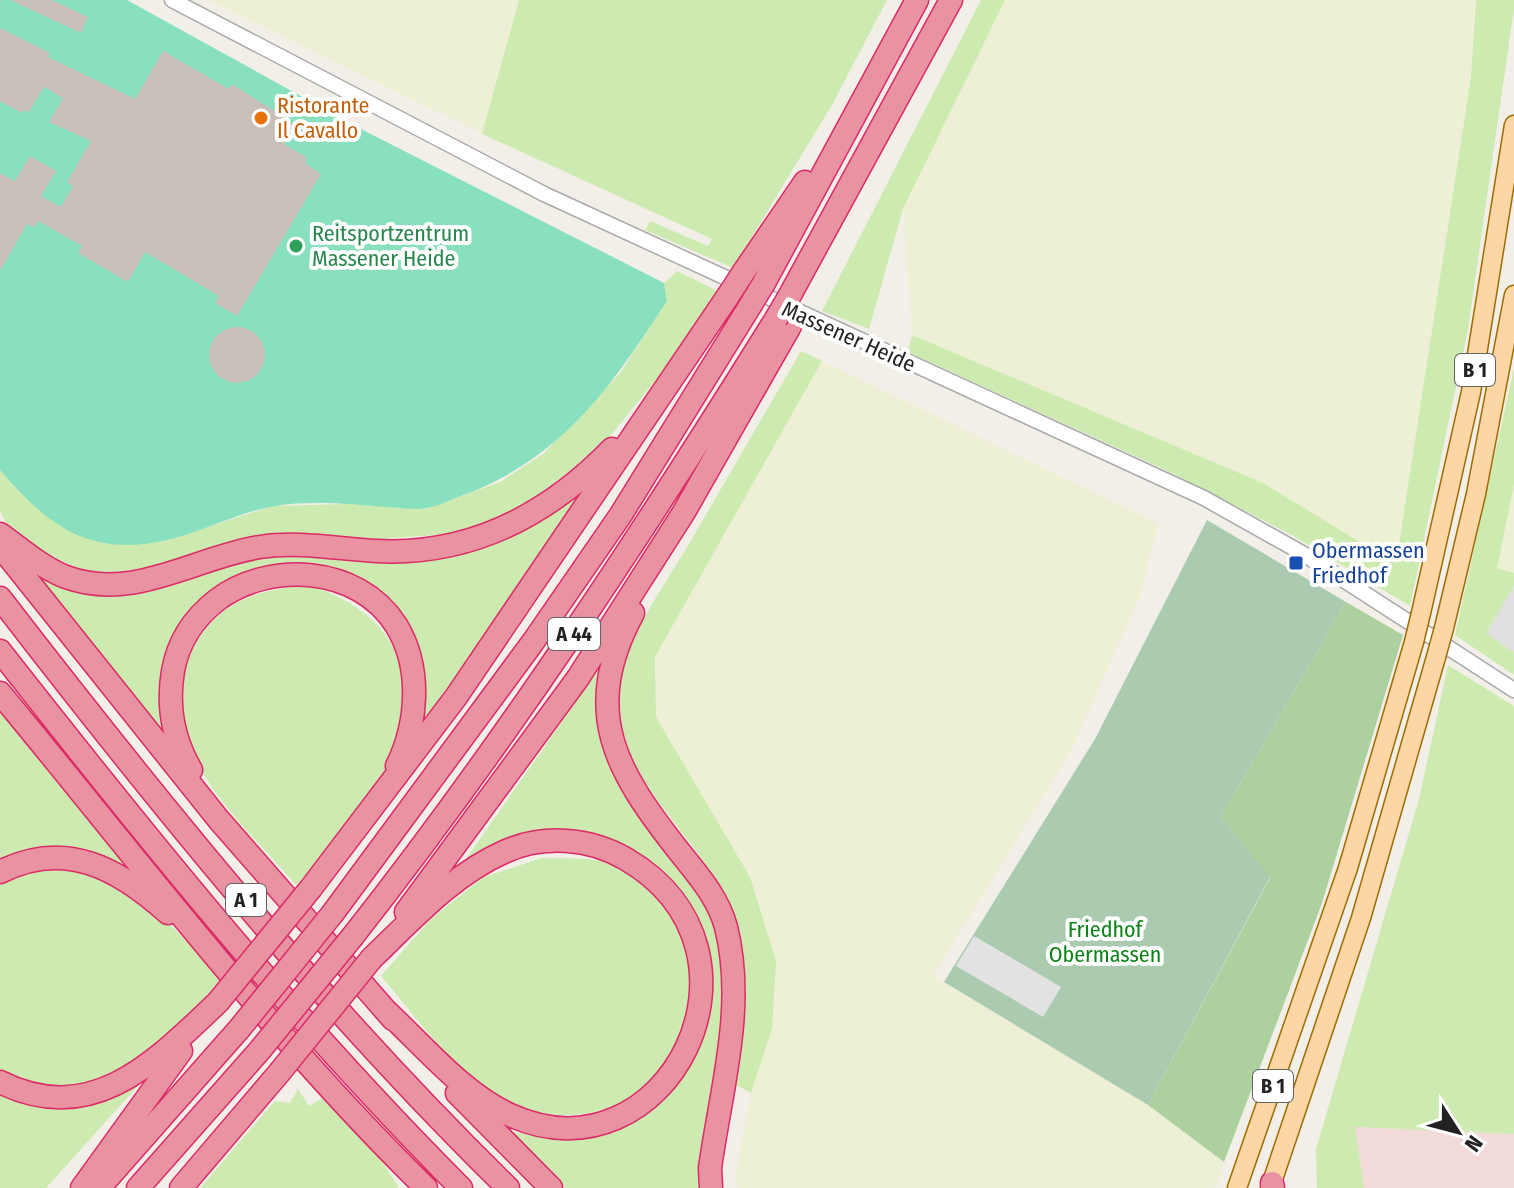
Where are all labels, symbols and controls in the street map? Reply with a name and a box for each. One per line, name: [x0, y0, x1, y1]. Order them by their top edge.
place label: Ristorante Il Cavallo: [277, 92, 369, 144]
marker: Ristorante Il Cavallo: [252, 109, 270, 127]
place label: Reitsportzentrum Massener Heide: [312, 220, 469, 272]
marker: Reitsportzentrum Massener Heide: [287, 237, 305, 255]
street label: Massener Heide: [778, 295, 920, 378]
road number: B 1: [1455, 354, 1495, 386]
place label: Obermassen Friedhof: [1312, 537, 1425, 589]
marker: Obermassen Friedhof: [1287, 554, 1305, 572]
road number: A 44: [548, 618, 600, 650]
road number: A 1: [226, 884, 266, 916]
park label: Friedhof Obermassen: [1049, 916, 1161, 968]
road number: B 1: [1253, 1070, 1293, 1102]
north arrow: [1418, 1092, 1498, 1172]
text: N: [1459, 1130, 1489, 1157]

